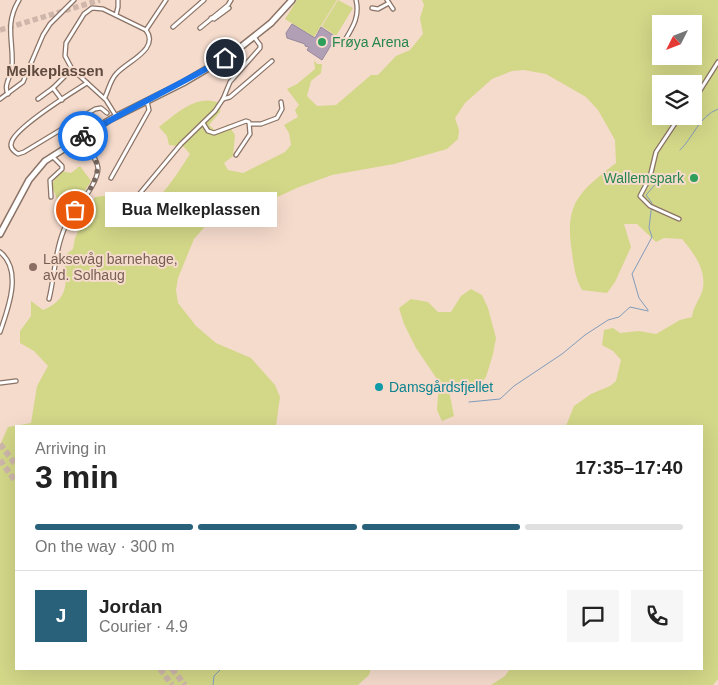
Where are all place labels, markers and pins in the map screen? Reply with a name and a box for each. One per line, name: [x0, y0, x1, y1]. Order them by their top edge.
place label: Frøya Arena: [332, 34, 409, 50]
marker: Frøya Arena: [316, 36, 328, 48]
pin: [204, 37, 246, 79]
place label: Wallemspark: [604, 170, 685, 186]
marker: Wallemspark: [688, 172, 700, 184]
pin: [54, 189, 96, 231]
callout: Bua Melkeplassen: [105, 192, 278, 228]
place label: Laksevåg barnehage, avd. Solhaug: [43, 251, 178, 283]
marker: Laksevåg barnehage, avd. Solhaug: [27, 261, 39, 273]
place label: Damsgårdsfjellet: [389, 379, 493, 395]
marker: Damsgårdsfjellet: [373, 381, 385, 393]

